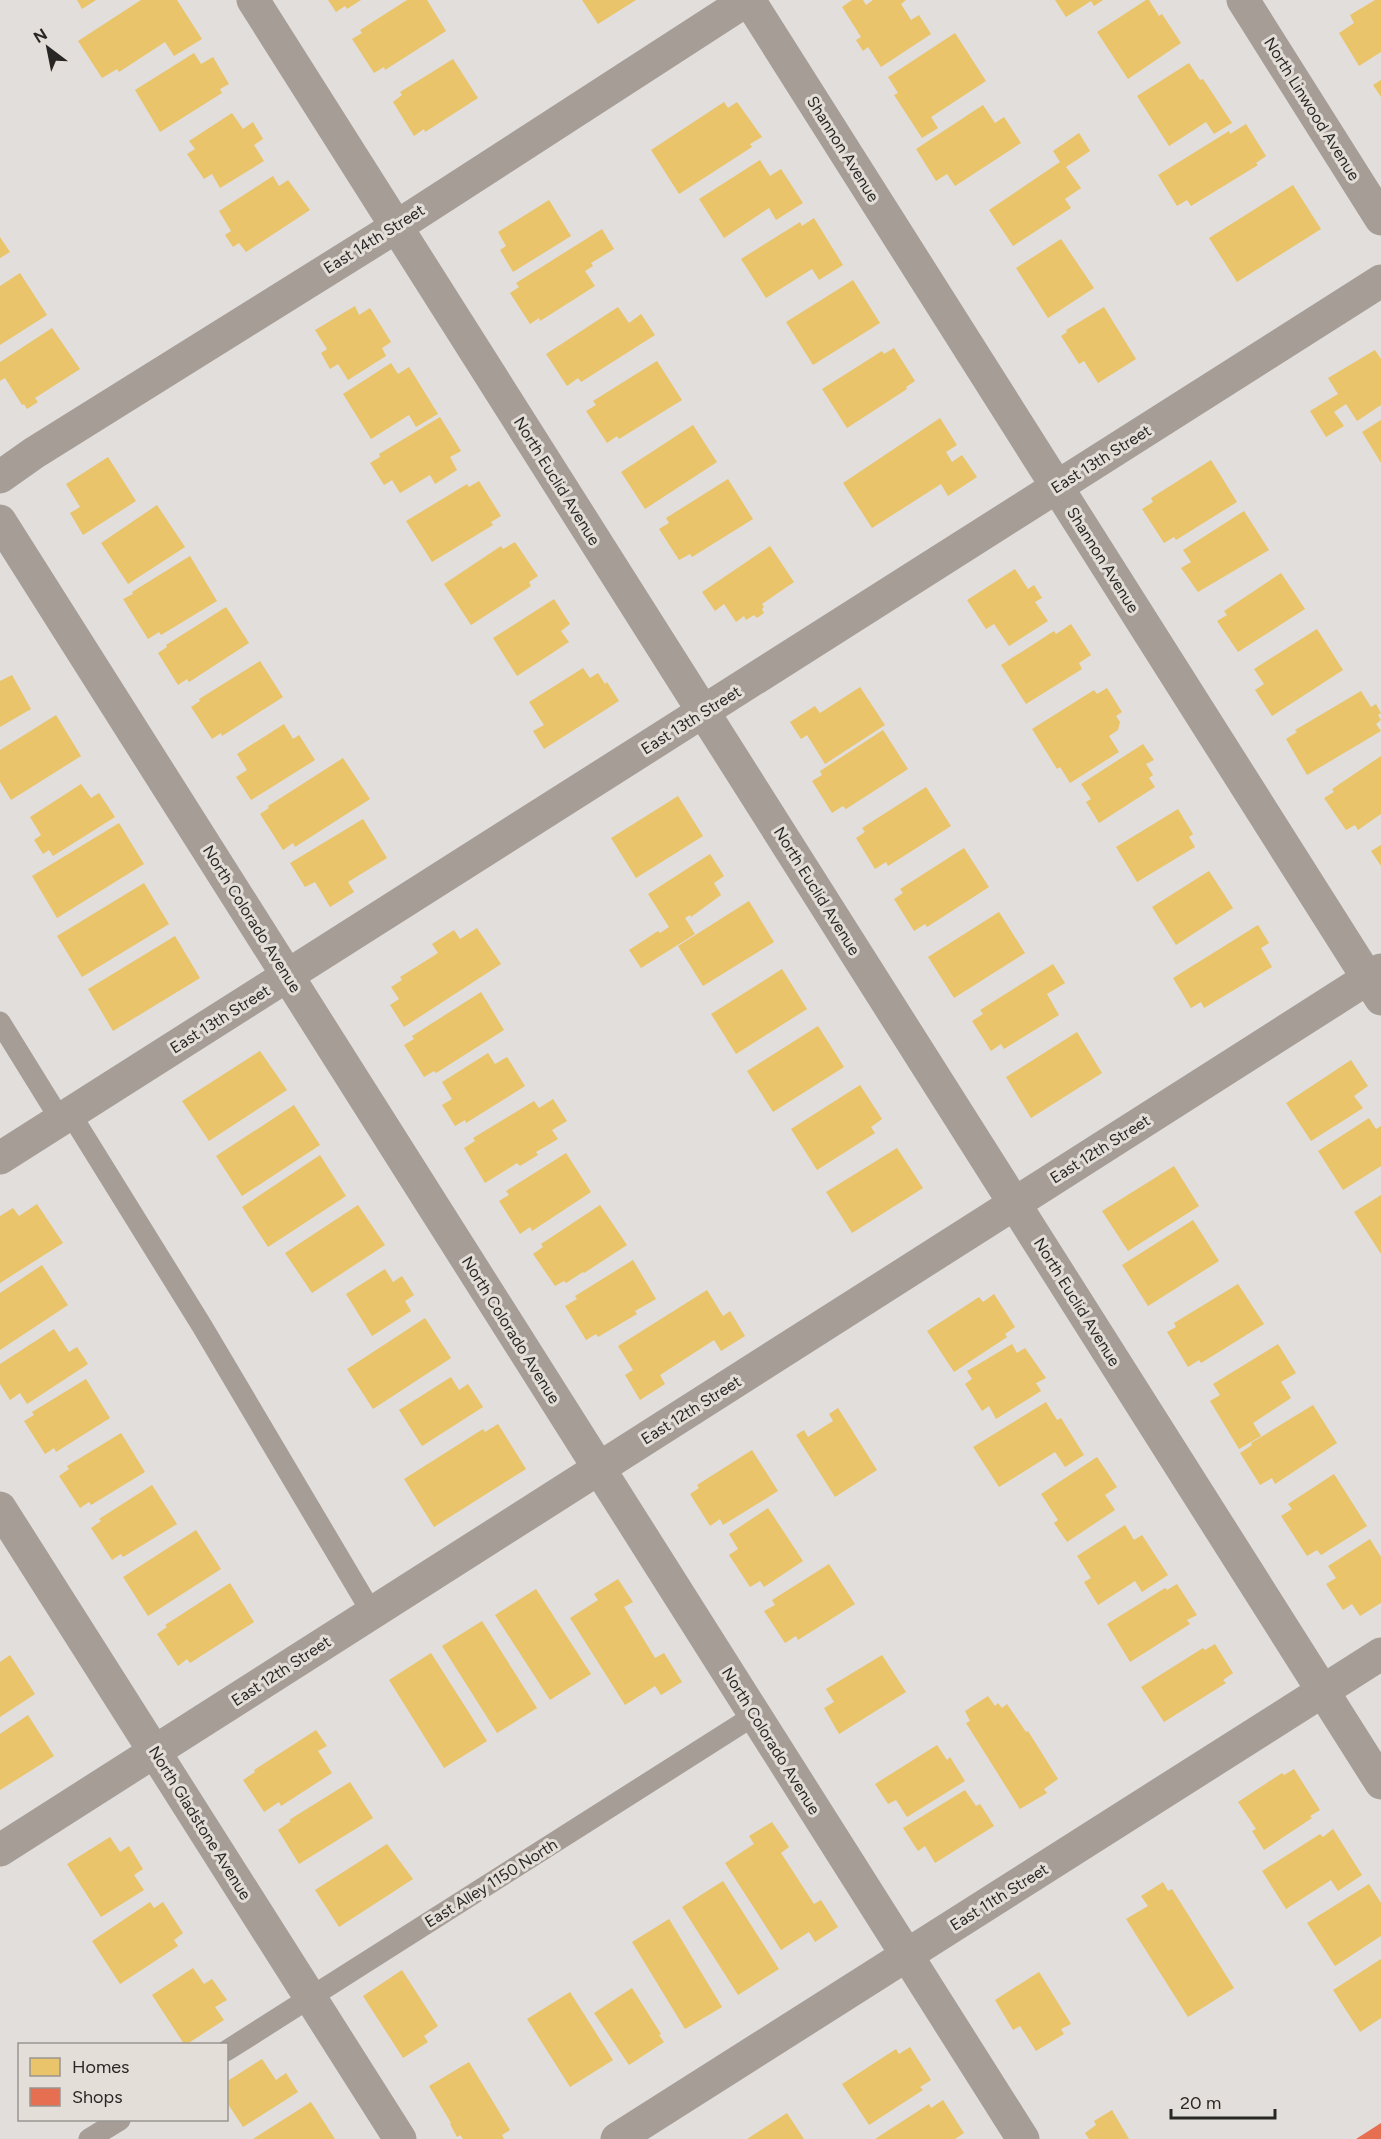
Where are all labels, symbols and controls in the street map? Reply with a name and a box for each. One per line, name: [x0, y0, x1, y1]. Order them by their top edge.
north arrow: [18, 18, 78, 78]
text: N: [30, 24, 51, 47]
street label: North Linwood Avenue: [1260, 34, 1364, 184]
street label: Shannon Avenue: [803, 93, 883, 206]
street label: East 14th Street: [320, 200, 428, 278]
street label: North Euclid Avenue: [510, 413, 604, 549]
street label: East 13th Street: [1048, 421, 1154, 497]
street label: Shannon Avenue: [1063, 504, 1143, 617]
street label: East 13th Street: [638, 682, 744, 758]
street label: North Euclid Avenue: [770, 823, 864, 959]
street label: North Colorado Avenue: [199, 842, 305, 996]
street label: East 13th Street: [167, 981, 273, 1057]
street label: East 12th Street: [1046, 1111, 1154, 1187]
street label: North Euclid Avenue: [1030, 1234, 1124, 1370]
street label: North Colorado Avenue: [458, 1253, 564, 1407]
street label: East 12th Street: [637, 1372, 745, 1448]
street label: East 12th Street: [228, 1632, 334, 1710]
street label: North Colorado Avenue: [718, 1664, 824, 1818]
street label: North Gladstone Avenue: [145, 1743, 255, 1904]
street label: East Alley 1150 North: [421, 1834, 561, 1931]
street label: East 11th Street: [946, 1859, 1052, 1935]
legend: [18, 2043, 228, 2121]
text: Homes: [72, 2056, 130, 2078]
scale bar: [1171, 2082, 1274, 2120]
text: Shops: [72, 2086, 123, 2108]
text: 20 m: [1180, 2092, 1221, 2114]

